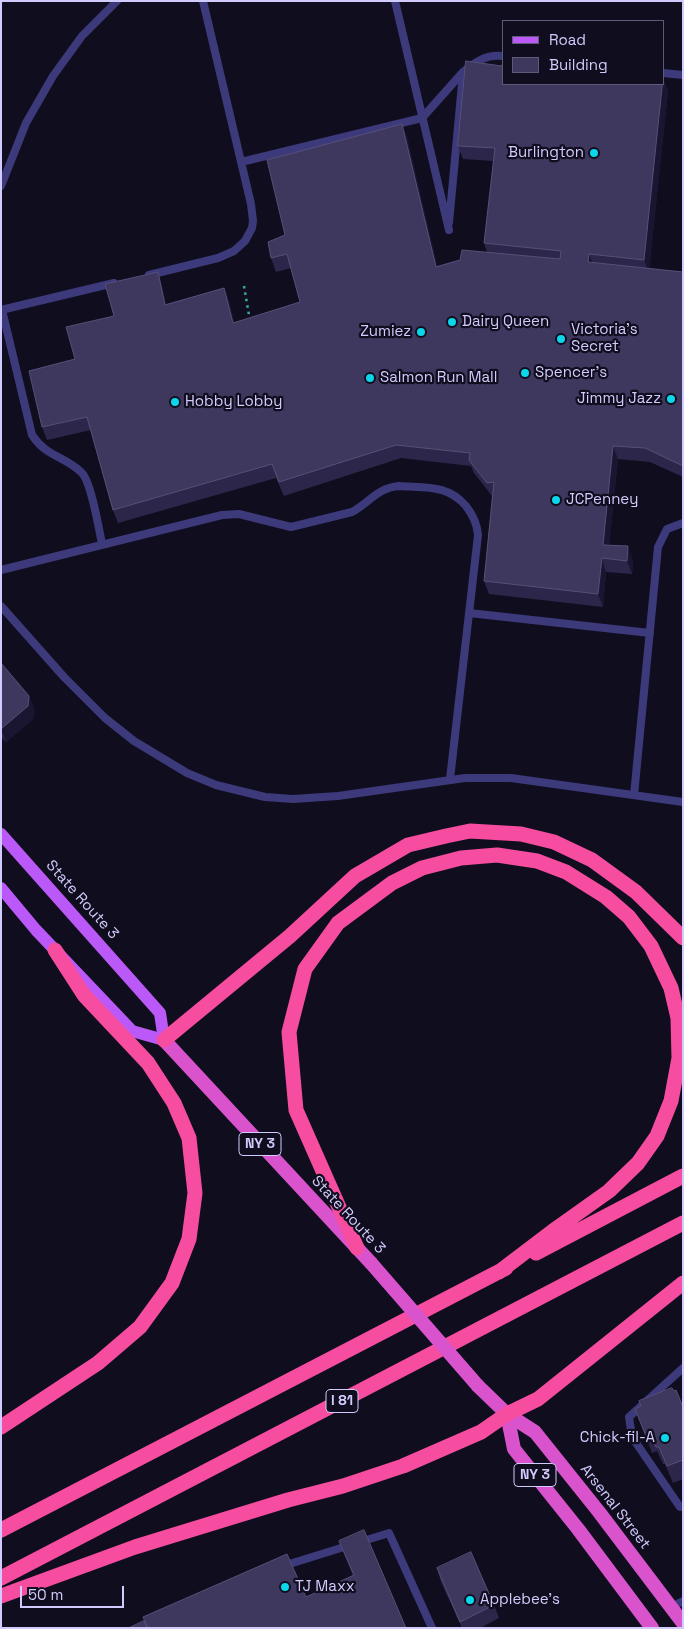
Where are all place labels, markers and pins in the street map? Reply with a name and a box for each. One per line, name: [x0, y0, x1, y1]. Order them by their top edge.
place label: Burlington: [508, 144, 584, 162]
marker: Burlington: [588, 147, 600, 159]
place label: Dairy Queen: [462, 313, 549, 331]
marker: Dairy Queen: [446, 316, 458, 328]
place label: Victoria's Secret: [571, 321, 638, 356]
place label: Zumiez: [360, 323, 411, 341]
marker: Zumiez: [415, 326, 427, 338]
marker: Victoria's Secret: [555, 333, 567, 345]
place label: Spencer's: [535, 364, 607, 382]
marker: Spencer's: [519, 367, 531, 379]
place label: Salmon Run Mall: [380, 369, 497, 387]
marker: Salmon Run Mall: [364, 372, 376, 384]
place label: Jimmy Jazz: [577, 390, 661, 408]
place label: Hobby Lobby: [185, 393, 282, 411]
marker: Jimmy Jazz: [665, 393, 677, 405]
marker: Hobby Lobby: [169, 396, 181, 408]
place label: JCPenney: [566, 491, 638, 509]
marker: JCPenney: [550, 494, 562, 506]
place label: Chick-fil-A: [580, 1429, 655, 1447]
marker: Chick-fil-A: [659, 1432, 671, 1444]
place label: TJ Maxx: [295, 1578, 355, 1596]
marker: TJ Maxx: [279, 1581, 291, 1593]
place label: Applebee's: [480, 1591, 560, 1609]
marker: Applebee's: [464, 1594, 476, 1606]

